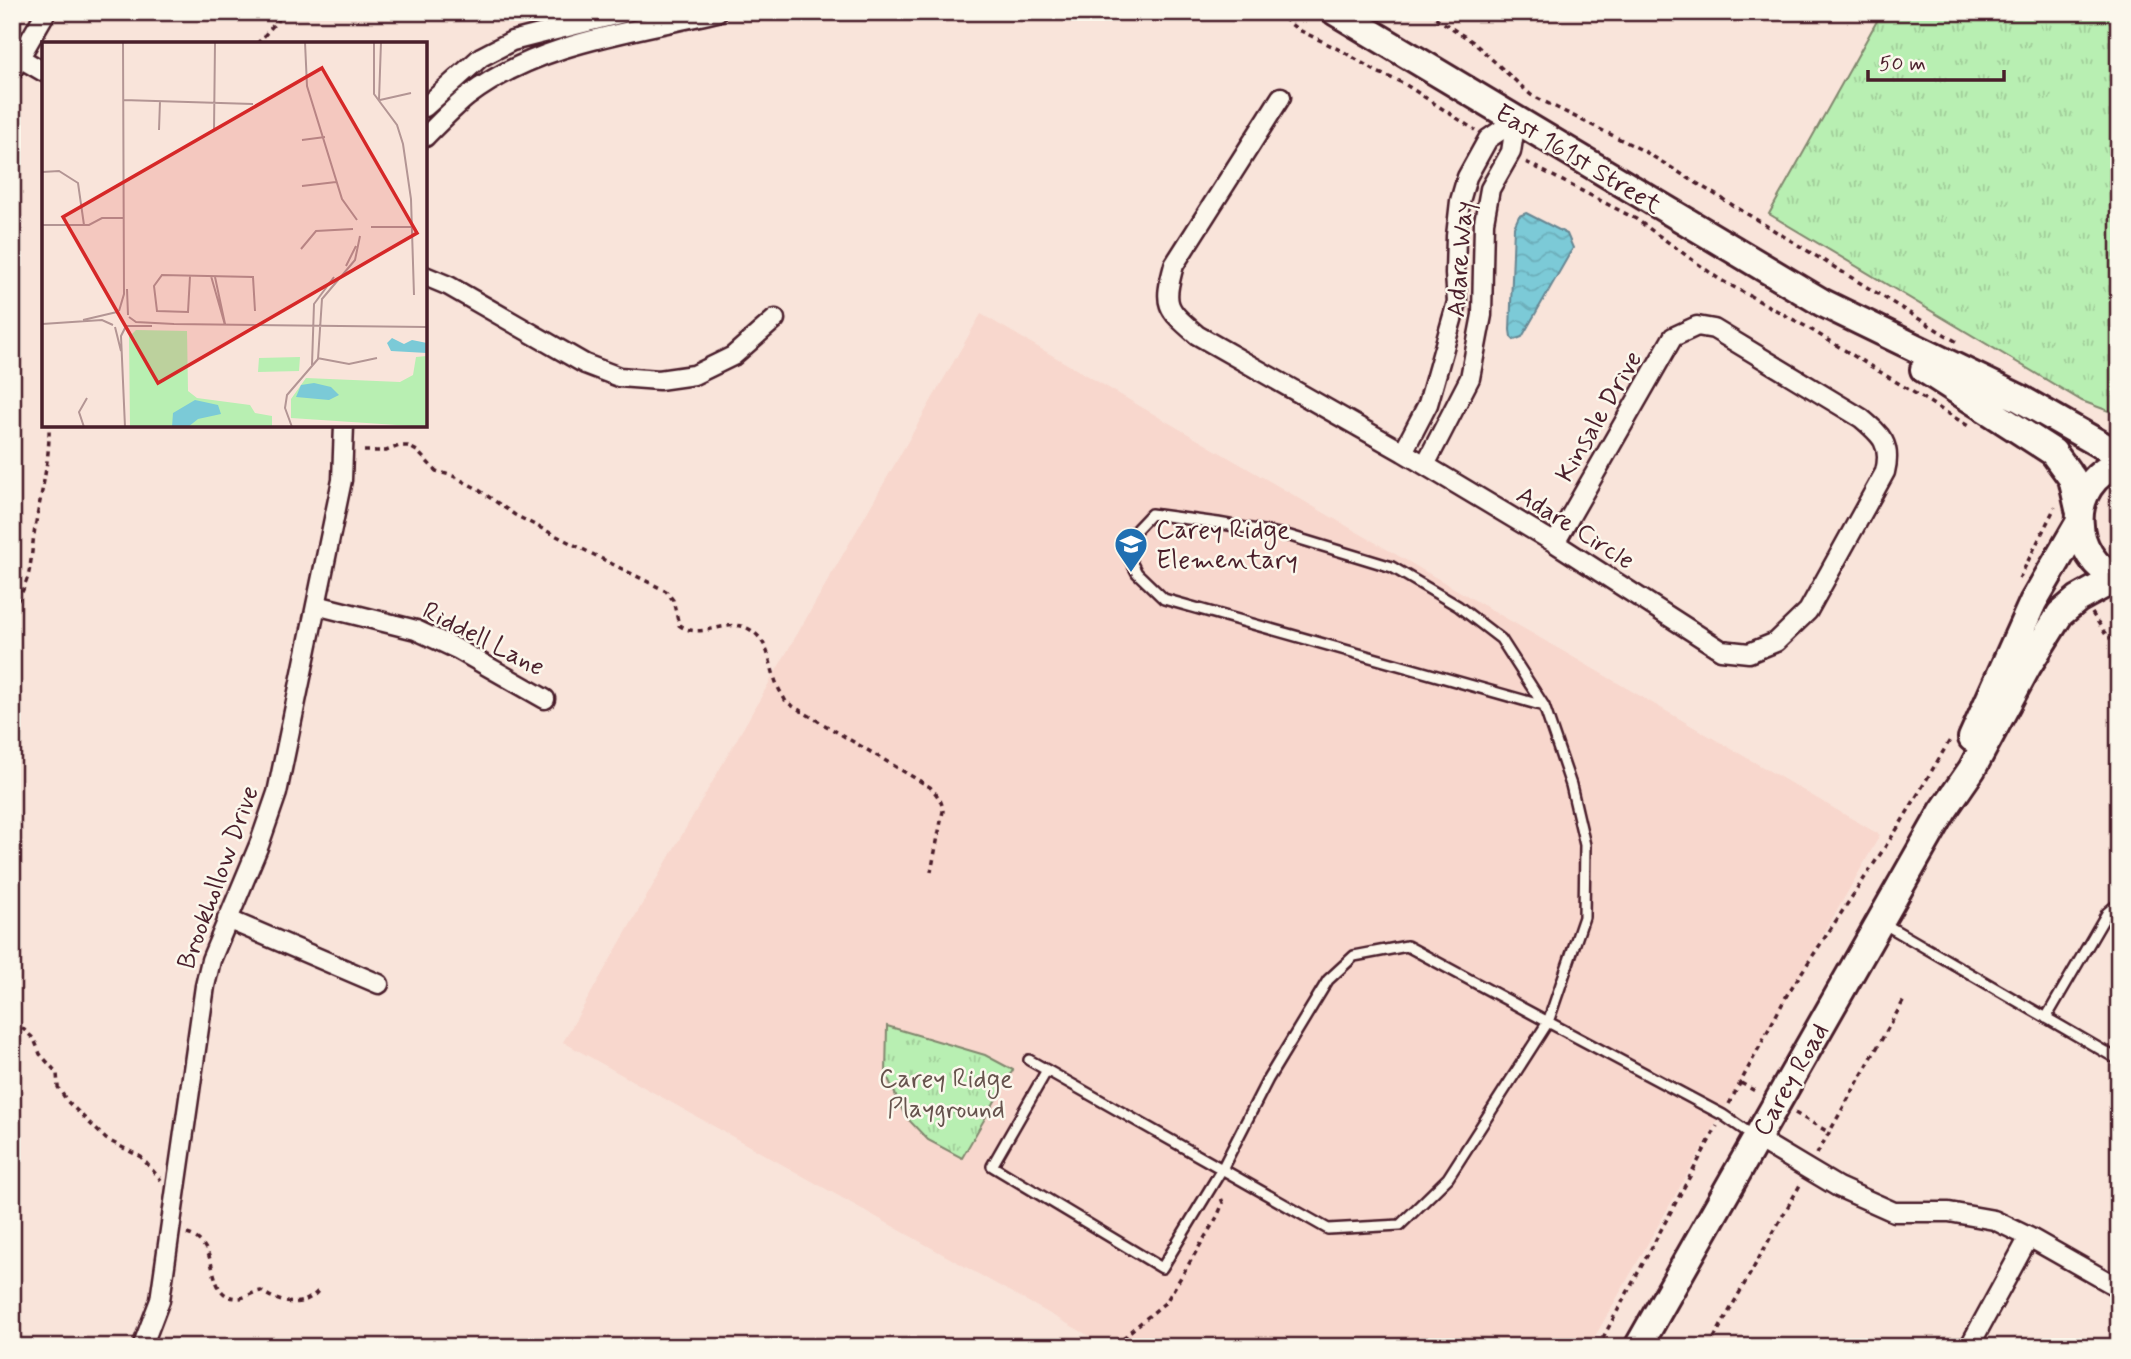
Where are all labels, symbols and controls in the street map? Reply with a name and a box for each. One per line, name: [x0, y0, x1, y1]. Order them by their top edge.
scale bar: [1868, 38, 2005, 82]
inset map: [42, 42, 427, 427]
text: 50 m: [1879, 50, 1926, 78]
street label: East 161st Street: [1488, 97, 1667, 223]
street label: Adare Way: [1440, 200, 1482, 318]
street label: Kinsale Drive: [1548, 345, 1651, 489]
street label: Adare Circle: [1509, 479, 1640, 578]
place label: Carey Ridge Elementary: [1156, 514, 1298, 578]
school or university icon: Carey Ridge Elementary: [1112, 525, 1150, 574]
street label: Riddell Lane: [416, 594, 550, 685]
street label: Brookhollow Drive: [170, 781, 268, 974]
street label: Carey Road: [1746, 1017, 1838, 1143]
park label: Carey Ridge Playground: [879, 1063, 1013, 1127]

